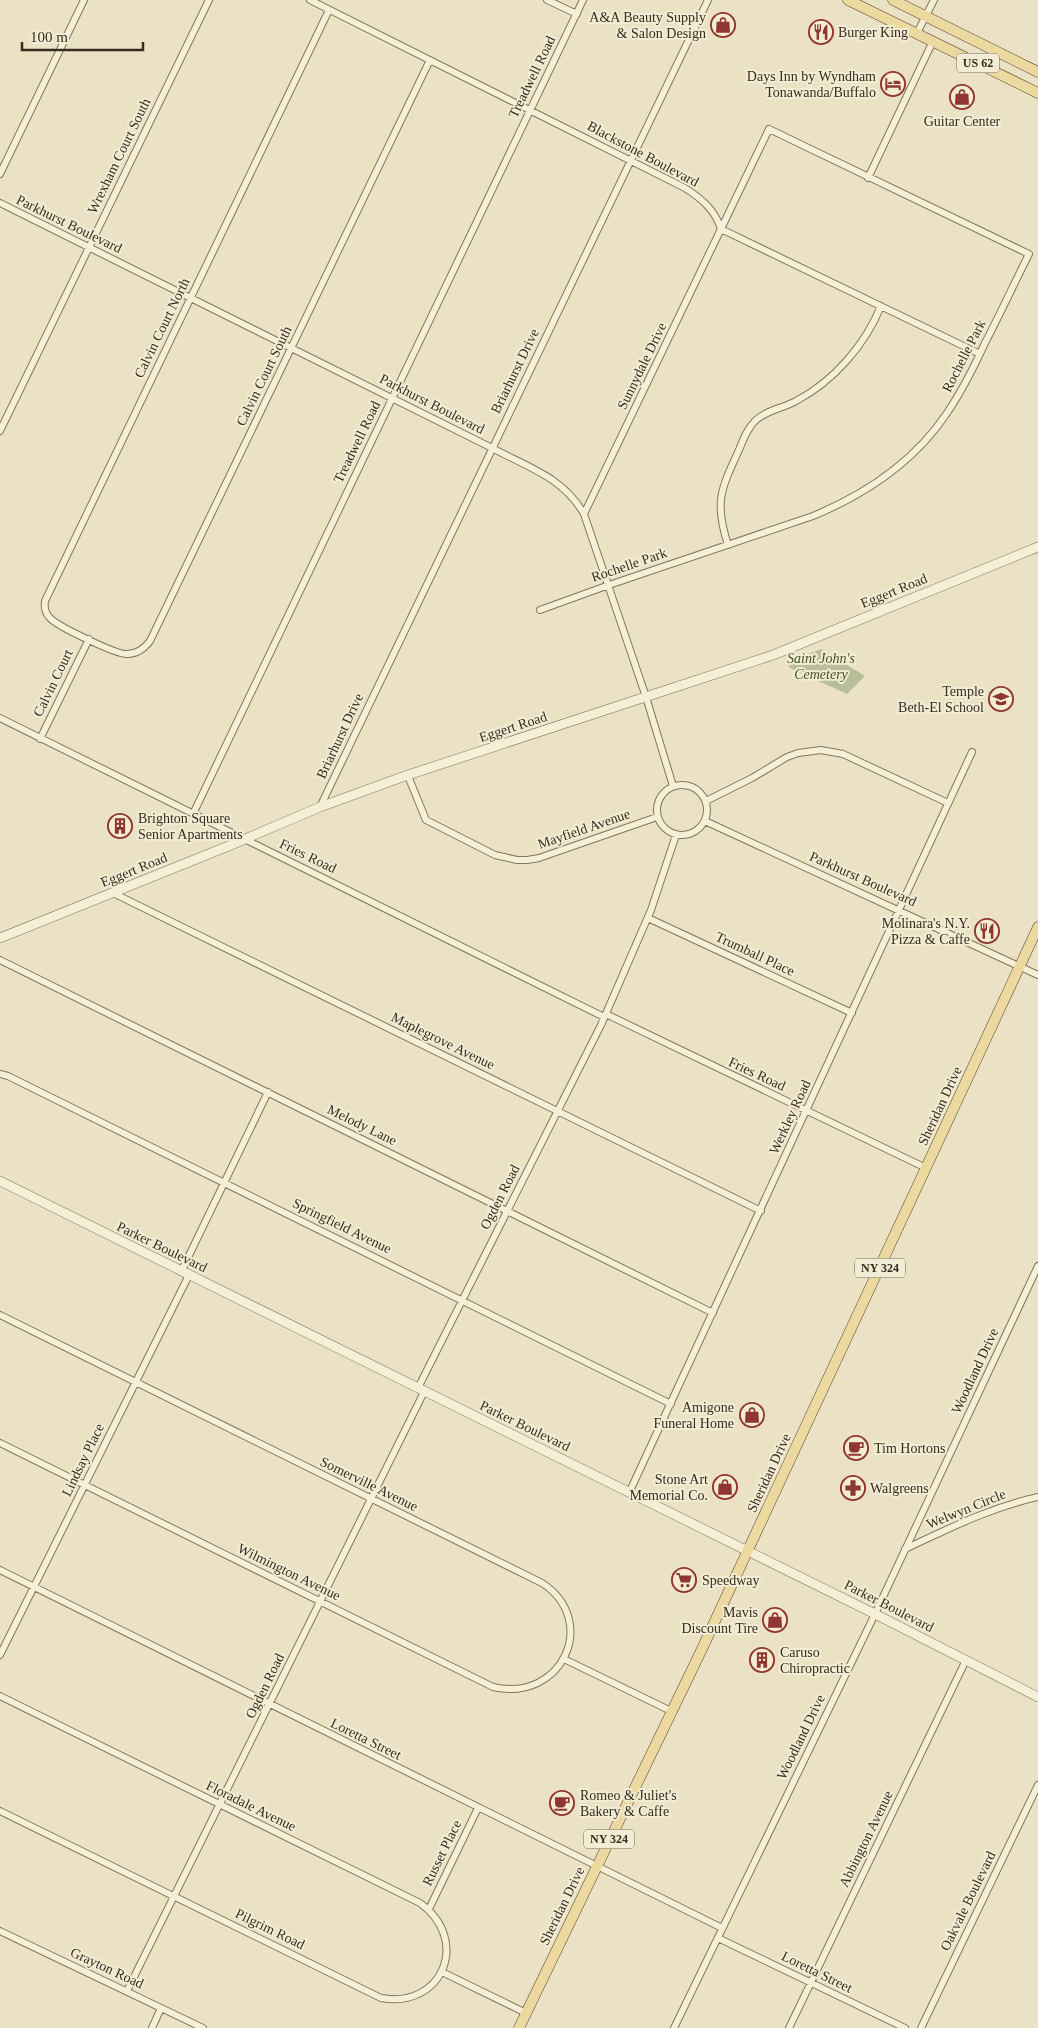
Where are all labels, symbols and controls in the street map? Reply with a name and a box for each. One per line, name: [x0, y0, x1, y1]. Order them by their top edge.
place label: A&A Beauty Supply & Salon Design: [589, 10, 706, 41]
shop icon: A&A Beauty Supply & Salon Design: [710, 12, 736, 38]
restaurant icon: Burger King: [808, 19, 834, 45]
scale bar: [22, 20, 144, 52]
place label: Burger King: [838, 25, 908, 40]
text: 100 m: [30, 29, 68, 45]
street label: Treadwell Road: [506, 34, 558, 120]
road number: US 62: [957, 54, 999, 72]
place label: Days Inn by Wyndham Tonawanda/Buffalo: [747, 69, 876, 100]
hotel icon: Days Inn by Wyndham Tonawanda/Buffalo: [880, 71, 906, 97]
shop icon: Guitar Center: [949, 84, 975, 110]
street label: Wrexham Court South: [85, 96, 153, 216]
place label: Guitar Center: [924, 114, 1001, 129]
street label: Blackstone Boulevard: [585, 118, 701, 190]
street label: Parkhurst Boulevard: [14, 192, 124, 256]
street label: Calvin Court North: [131, 276, 193, 380]
street label: Rochelle Park: [939, 317, 989, 395]
street label: Sunnydale Drive: [615, 320, 669, 412]
street label: Calvin Court South: [233, 324, 295, 428]
street label: Briarhurst Drive: [488, 326, 542, 416]
street label: Parkhurst Boulevard: [377, 371, 487, 437]
street label: Treadwell Road: [331, 399, 383, 485]
street label: Rochelle Park: [589, 545, 669, 585]
street label: Eggert Road: [859, 571, 929, 611]
street label: Calvin Court: [30, 647, 76, 719]
park label: Saint John's Cemetery: [787, 651, 856, 682]
place label: Temple Beth-El School: [898, 684, 984, 715]
school or university icon: Temple Beth-El School: [988, 686, 1014, 712]
street label: Briarhurst Drive: [314, 691, 366, 781]
street label: Eggert Road: [477, 709, 549, 745]
street label: Mayfield Avenue: [536, 806, 632, 852]
place label: Brighton Square Senior Apartments: [138, 811, 243, 842]
building icon: Brighton Square Senior Apartments: [107, 813, 133, 839]
street label: Fries Road: [277, 836, 339, 876]
street label: Parkhurst Boulevard: [807, 849, 919, 909]
street label: Eggert Road: [99, 850, 169, 890]
place label: Molinara's N.Y. Pizza & Caffe: [882, 916, 970, 947]
restaurant icon: Molinara's N.Y. Pizza & Caffe: [974, 918, 1000, 944]
street label: Trumball Place: [713, 929, 797, 979]
street label: Maplegrove Avenue: [389, 1010, 497, 1072]
street label: Fries Road: [726, 1054, 788, 1094]
street label: Sheridan Drive: [915, 1064, 965, 1148]
street label: Werkley Road: [766, 1078, 814, 1156]
street label: Melody Lane: [325, 1102, 399, 1148]
street label: Ogden Road: [477, 1162, 523, 1232]
street label: Springfield Avenue: [290, 1196, 394, 1256]
street label: Parker Boulevard: [115, 1219, 209, 1275]
road number: NY 324: [855, 1258, 905, 1278]
street label: Woodland Drive: [949, 1326, 1001, 1416]
street label: Parker Boulevard: [478, 1398, 572, 1454]
place label: Amigone Funeral Home: [654, 1400, 734, 1431]
shop icon: Amigone Funeral Home: [739, 1402, 765, 1428]
street label: Lindsay Place: [59, 1421, 107, 1499]
street label: Sheridan Drive: [744, 1431, 794, 1515]
cafe icon: Tim Hortons: [843, 1435, 869, 1461]
place label: Tim Hortons: [874, 1441, 945, 1456]
street label: Somerville Avenue: [318, 1454, 420, 1514]
place label: Stone Art Memorial Co.: [629, 1472, 708, 1503]
shop icon: Stone Art Memorial Co.: [712, 1474, 738, 1500]
pharmacy icon: Walgreens: [840, 1475, 866, 1501]
place label: Walgreens: [870, 1481, 929, 1496]
street label: Welwyn Circle: [924, 1486, 1008, 1532]
street label: Wilmington Avenue: [235, 1541, 343, 1603]
supermarket icon: Speedway: [671, 1567, 697, 1593]
place label: Speedway: [702, 1573, 760, 1588]
street label: Parker Boulevard: [842, 1577, 936, 1635]
place label: Mavis Discount Tire: [681, 1605, 758, 1636]
shop icon: Mavis Discount Tire: [762, 1607, 788, 1633]
place label: Caruso Chiropractic: [780, 1645, 850, 1676]
building icon: Caruso Chiropractic: [749, 1647, 775, 1673]
street label: Ogden Road: [243, 1651, 287, 1721]
street label: Woodland Drive: [774, 1692, 828, 1782]
street label: Loretta Street: [328, 1715, 404, 1763]
street label: Floradale Avenue: [204, 1778, 298, 1834]
place label: Romeo & Juliet's Bakery & Caffe: [580, 1788, 677, 1819]
street label: Abbington Avenue: [836, 1788, 896, 1890]
cafe icon: Romeo & Juliet's Bakery & Caffe: [549, 1790, 575, 1816]
street label: Russet Place: [420, 1818, 464, 1888]
road number: NY 324: [584, 1830, 634, 1848]
street label: Oakvale Boulevard: [937, 1849, 999, 1953]
street label: Sheridan Drive: [537, 1864, 587, 1948]
street label: Pilgrim Road: [233, 1906, 307, 1952]
street label: Grayton Road: [68, 1945, 146, 1991]
street label: Loretta Street: [779, 1948, 855, 1996]

